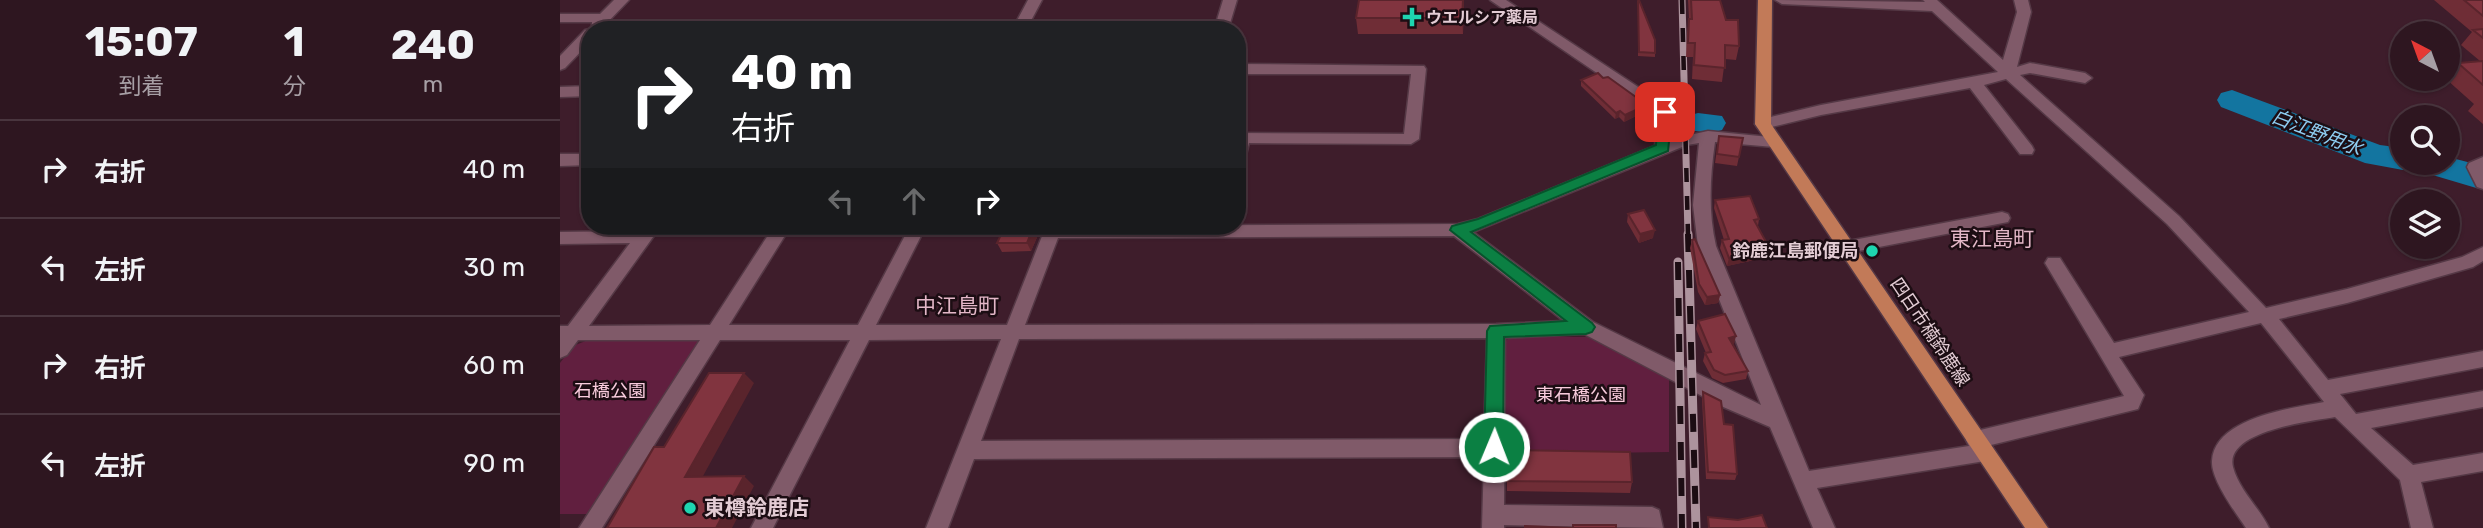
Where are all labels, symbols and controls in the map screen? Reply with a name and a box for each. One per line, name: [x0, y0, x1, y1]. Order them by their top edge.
place label: ウエルシア薬局: [1426, 8, 1538, 27]
marker: ウエルシア薬局: [1404, 9, 1420, 25]
text: 15:07: [85, 17, 198, 67]
text: 1: [284, 17, 305, 67]
text: 240: [391, 20, 475, 70]
north arrow: [2390, 21, 2460, 91]
map controls: [2390, 21, 2460, 259]
text: 40 m: [731, 43, 853, 101]
icon: right: [616, 49, 707, 140]
text: m: [423, 70, 443, 98]
text: 到着: [118, 72, 164, 100]
text: 分: [283, 72, 306, 100]
pin: [1635, 82, 1695, 142]
icon: arrive: [1646, 93, 1684, 131]
water label: 白江野用水: [2268, 105, 2367, 161]
button: search: [2390, 105, 2460, 175]
text: 右折: [731, 109, 795, 147]
icon: right: [35, 150, 73, 188]
text: 40 m: [463, 154, 525, 185]
text: 右折: [94, 157, 146, 188]
icon: left: [822, 182, 860, 220]
icon: ahead: [895, 182, 933, 220]
icon: right: [968, 182, 1006, 220]
button: layers: [2390, 189, 2460, 259]
district label: 東江島町: [1950, 226, 2034, 251]
place label: 鈴鹿江島郵便局: [1732, 240, 1858, 262]
marker: 鈴鹿江島郵便局: [1864, 243, 1880, 259]
icon: left: [35, 248, 73, 286]
text: 30 m: [463, 252, 525, 283]
text: 左折: [94, 255, 146, 286]
street label: 四日市楠鈴鹿線: [1886, 274, 1974, 390]
district label: 中江島町: [915, 293, 999, 318]
icon: right: [35, 346, 73, 384]
text: 60 m: [463, 350, 525, 381]
text: 右折: [94, 353, 146, 384]
park label: 石橋公園: [574, 380, 646, 402]
park label: 東石橋公園: [1536, 384, 1626, 406]
position arrow: [1457, 410, 1531, 484]
icon: left: [35, 444, 73, 482]
text: 90 m: [464, 448, 525, 479]
text: 左折: [94, 451, 146, 482]
place label: 東樽鈴鹿店: [704, 495, 809, 520]
marker: 東樽鈴鹿店: [682, 500, 698, 516]

